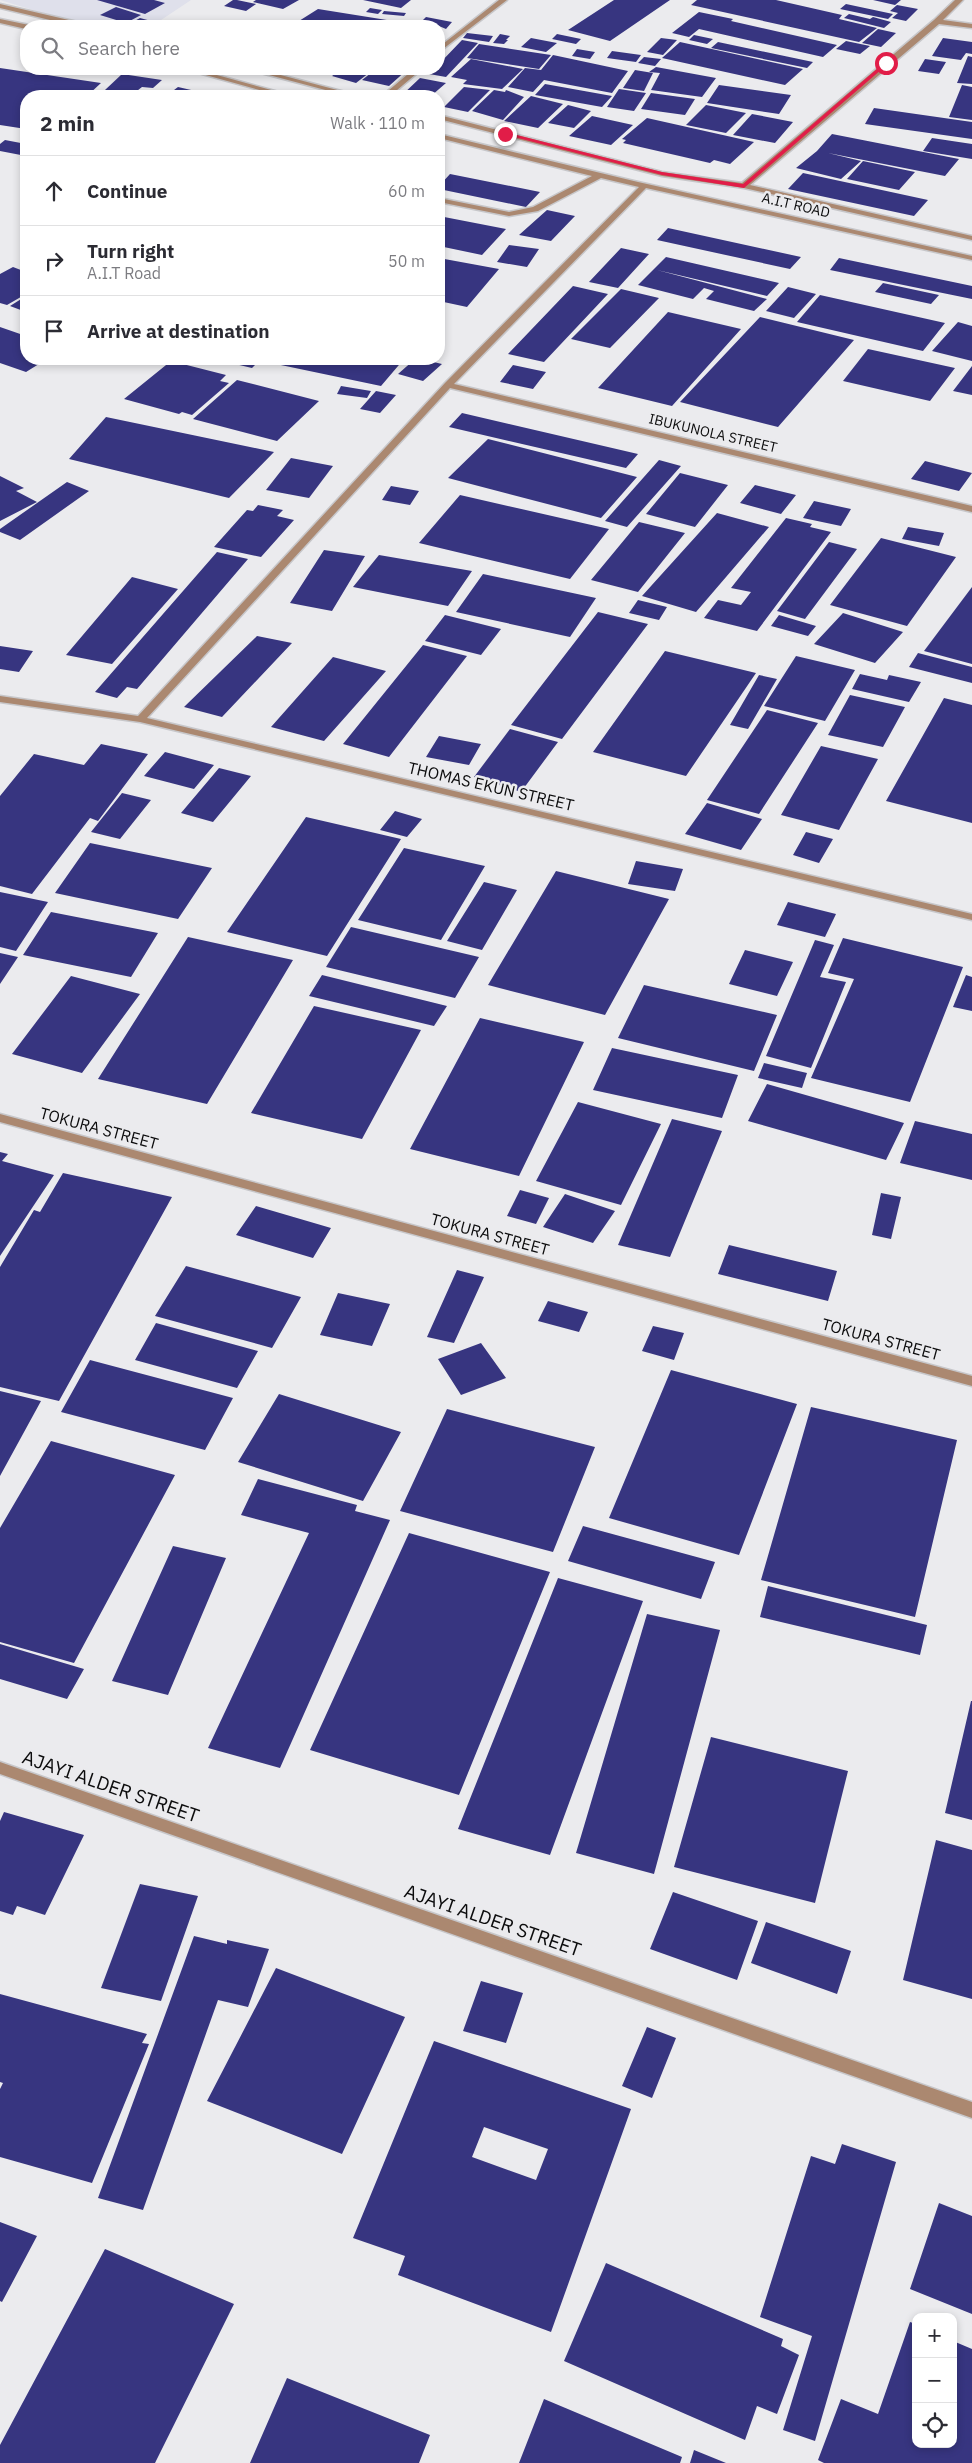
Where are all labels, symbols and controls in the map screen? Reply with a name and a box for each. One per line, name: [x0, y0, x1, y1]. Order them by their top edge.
search box: [20, 20, 445, 75]
icon: search: [38, 34, 66, 62]
text: Search here: [78, 36, 180, 60]
route start: [875, 52, 898, 75]
text: 2 min: [40, 109, 95, 137]
text: Walk · 110 m: [330, 113, 425, 133]
route end: [494, 123, 517, 146]
icon: ahead: [40, 177, 68, 205]
text: Continue: [87, 179, 167, 203]
text: 60 m: [388, 181, 425, 201]
street label: A.I.T ROAD: [760, 188, 832, 222]
text: Turn right: [87, 239, 174, 263]
icon: right: [40, 247, 68, 275]
text: 50 m: [388, 251, 425, 271]
text: A.I.T Road: [87, 263, 161, 283]
icon: arrive: [40, 317, 68, 345]
text: Arrive at destination: [87, 319, 270, 343]
street label: IBUKUNOLA STREET: [647, 409, 779, 457]
street label: THOMAS EKUN STREET: [406, 757, 576, 815]
street label: TOKURA STREET: [38, 1103, 160, 1153]
street label: TOKURA STREET: [429, 1209, 551, 1259]
street label: TOKURA STREET: [820, 1314, 942, 1364]
street label: AJAYI ALDER STREET: [19, 1744, 203, 1828]
street label: AJAYI ALDER STREET: [401, 1878, 585, 1962]
map controls: [912, 2313, 957, 2448]
button: +: [912, 2313, 957, 2358]
button: −: [912, 2358, 957, 2403]
button: locate: [912, 2403, 957, 2448]

